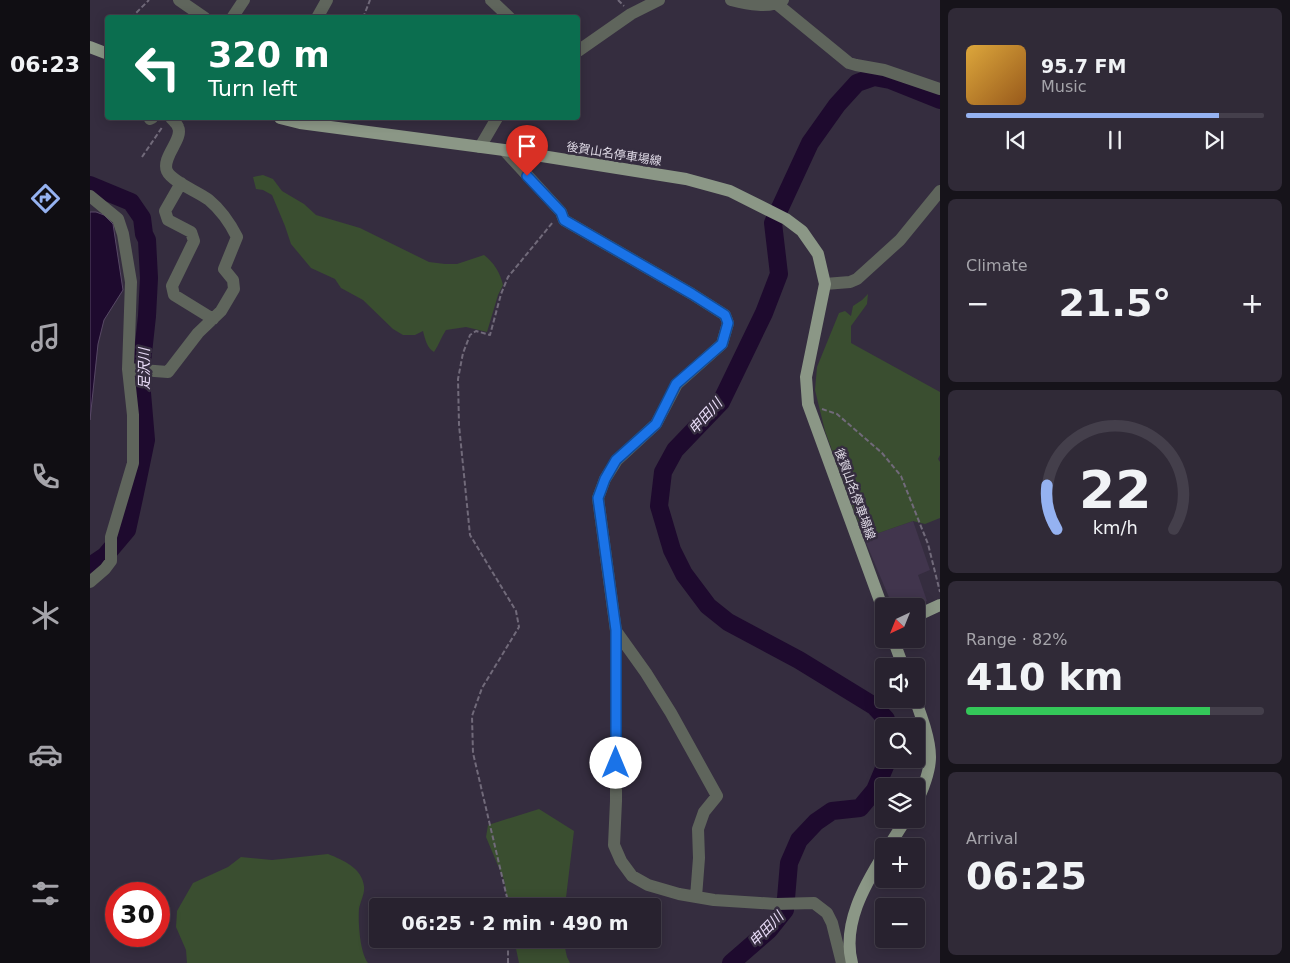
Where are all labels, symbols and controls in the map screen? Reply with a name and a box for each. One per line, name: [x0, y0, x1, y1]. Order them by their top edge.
icon: left: [125, 35, 190, 100]
text: 320 m: [208, 35, 330, 75]
text: 06:23: [10, 52, 80, 77]
text: 95.7 FM: [1041, 55, 1126, 77]
text: Turn left: [208, 76, 297, 101]
text: Music: [1041, 77, 1087, 96]
pin: [506, 125, 548, 176]
icon: previous: [1002, 126, 1030, 154]
icon: pause: [1101, 126, 1129, 154]
icon: next: [1200, 126, 1228, 154]
icon: arrive: [513, 132, 541, 160]
street label: 後賀山名停車場線: [565, 140, 663, 168]
icon: directions: [28, 181, 63, 216]
text: Climate: [966, 256, 1028, 275]
text: 21.5°: [1059, 281, 1171, 325]
text: −: [966, 287, 989, 320]
text: +: [1241, 287, 1264, 320]
icon: music: [28, 320, 63, 355]
water label: 足沢川: [136, 346, 152, 390]
water label: 申田川: [685, 394, 726, 437]
street label: 後賀山名停車場線: [832, 446, 878, 542]
icon: phone: [28, 459, 63, 494]
text: 22: [1079, 460, 1151, 520]
text: km/h: [1092, 517, 1138, 538]
icon: climate: [28, 598, 63, 633]
north arrow: [875, 598, 925, 648]
map controls: [875, 598, 925, 948]
text: Range · 82%: [966, 630, 1068, 649]
text: 410 km: [966, 655, 1123, 699]
button: sound: [875, 658, 925, 708]
button: search: [875, 718, 925, 768]
position arrow: [589, 736, 641, 788]
icon: car: [28, 737, 63, 772]
button: layers: [875, 778, 925, 828]
text: Arrival: [966, 829, 1018, 848]
button: +: [875, 838, 925, 888]
text: 06:25: [966, 854, 1087, 898]
icon: filters: [28, 876, 63, 911]
speed limit sign: 30: [105, 882, 170, 947]
button: −: [875, 898, 925, 948]
water label: 申田川: [746, 907, 788, 950]
text: 06:25 · 2 min · 490 m: [401, 912, 629, 934]

